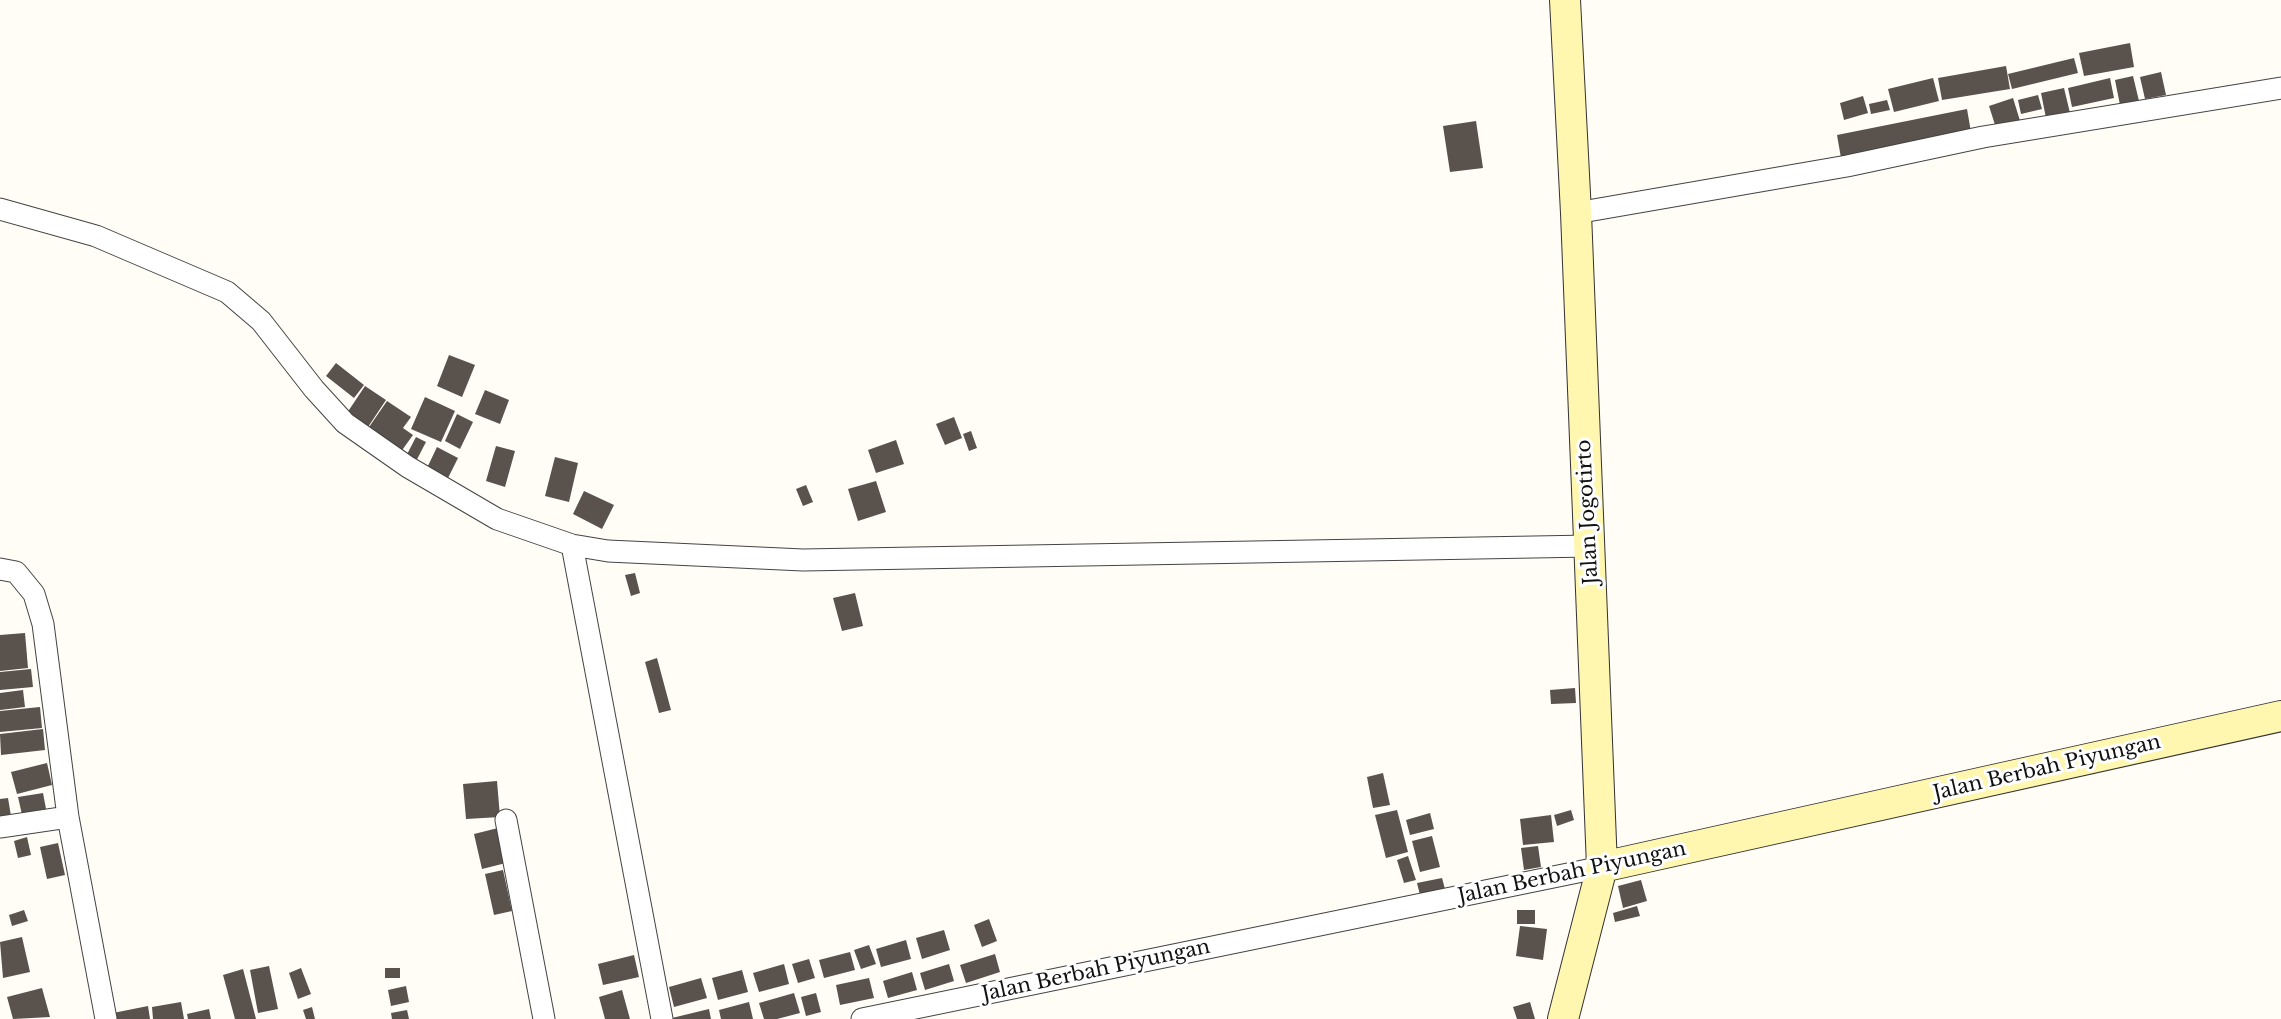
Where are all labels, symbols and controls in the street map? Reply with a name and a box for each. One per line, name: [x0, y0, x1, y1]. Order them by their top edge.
street label: Jalan Jogotirto: [1572, 439, 1604, 585]
street label: Jalan Berbah Piyungan: [1931, 730, 2163, 806]
street label: Jalan Berbah Piyungan: [1456, 837, 1688, 909]
street label: Jalan Berbah Piyungan: [980, 935, 1212, 1007]

